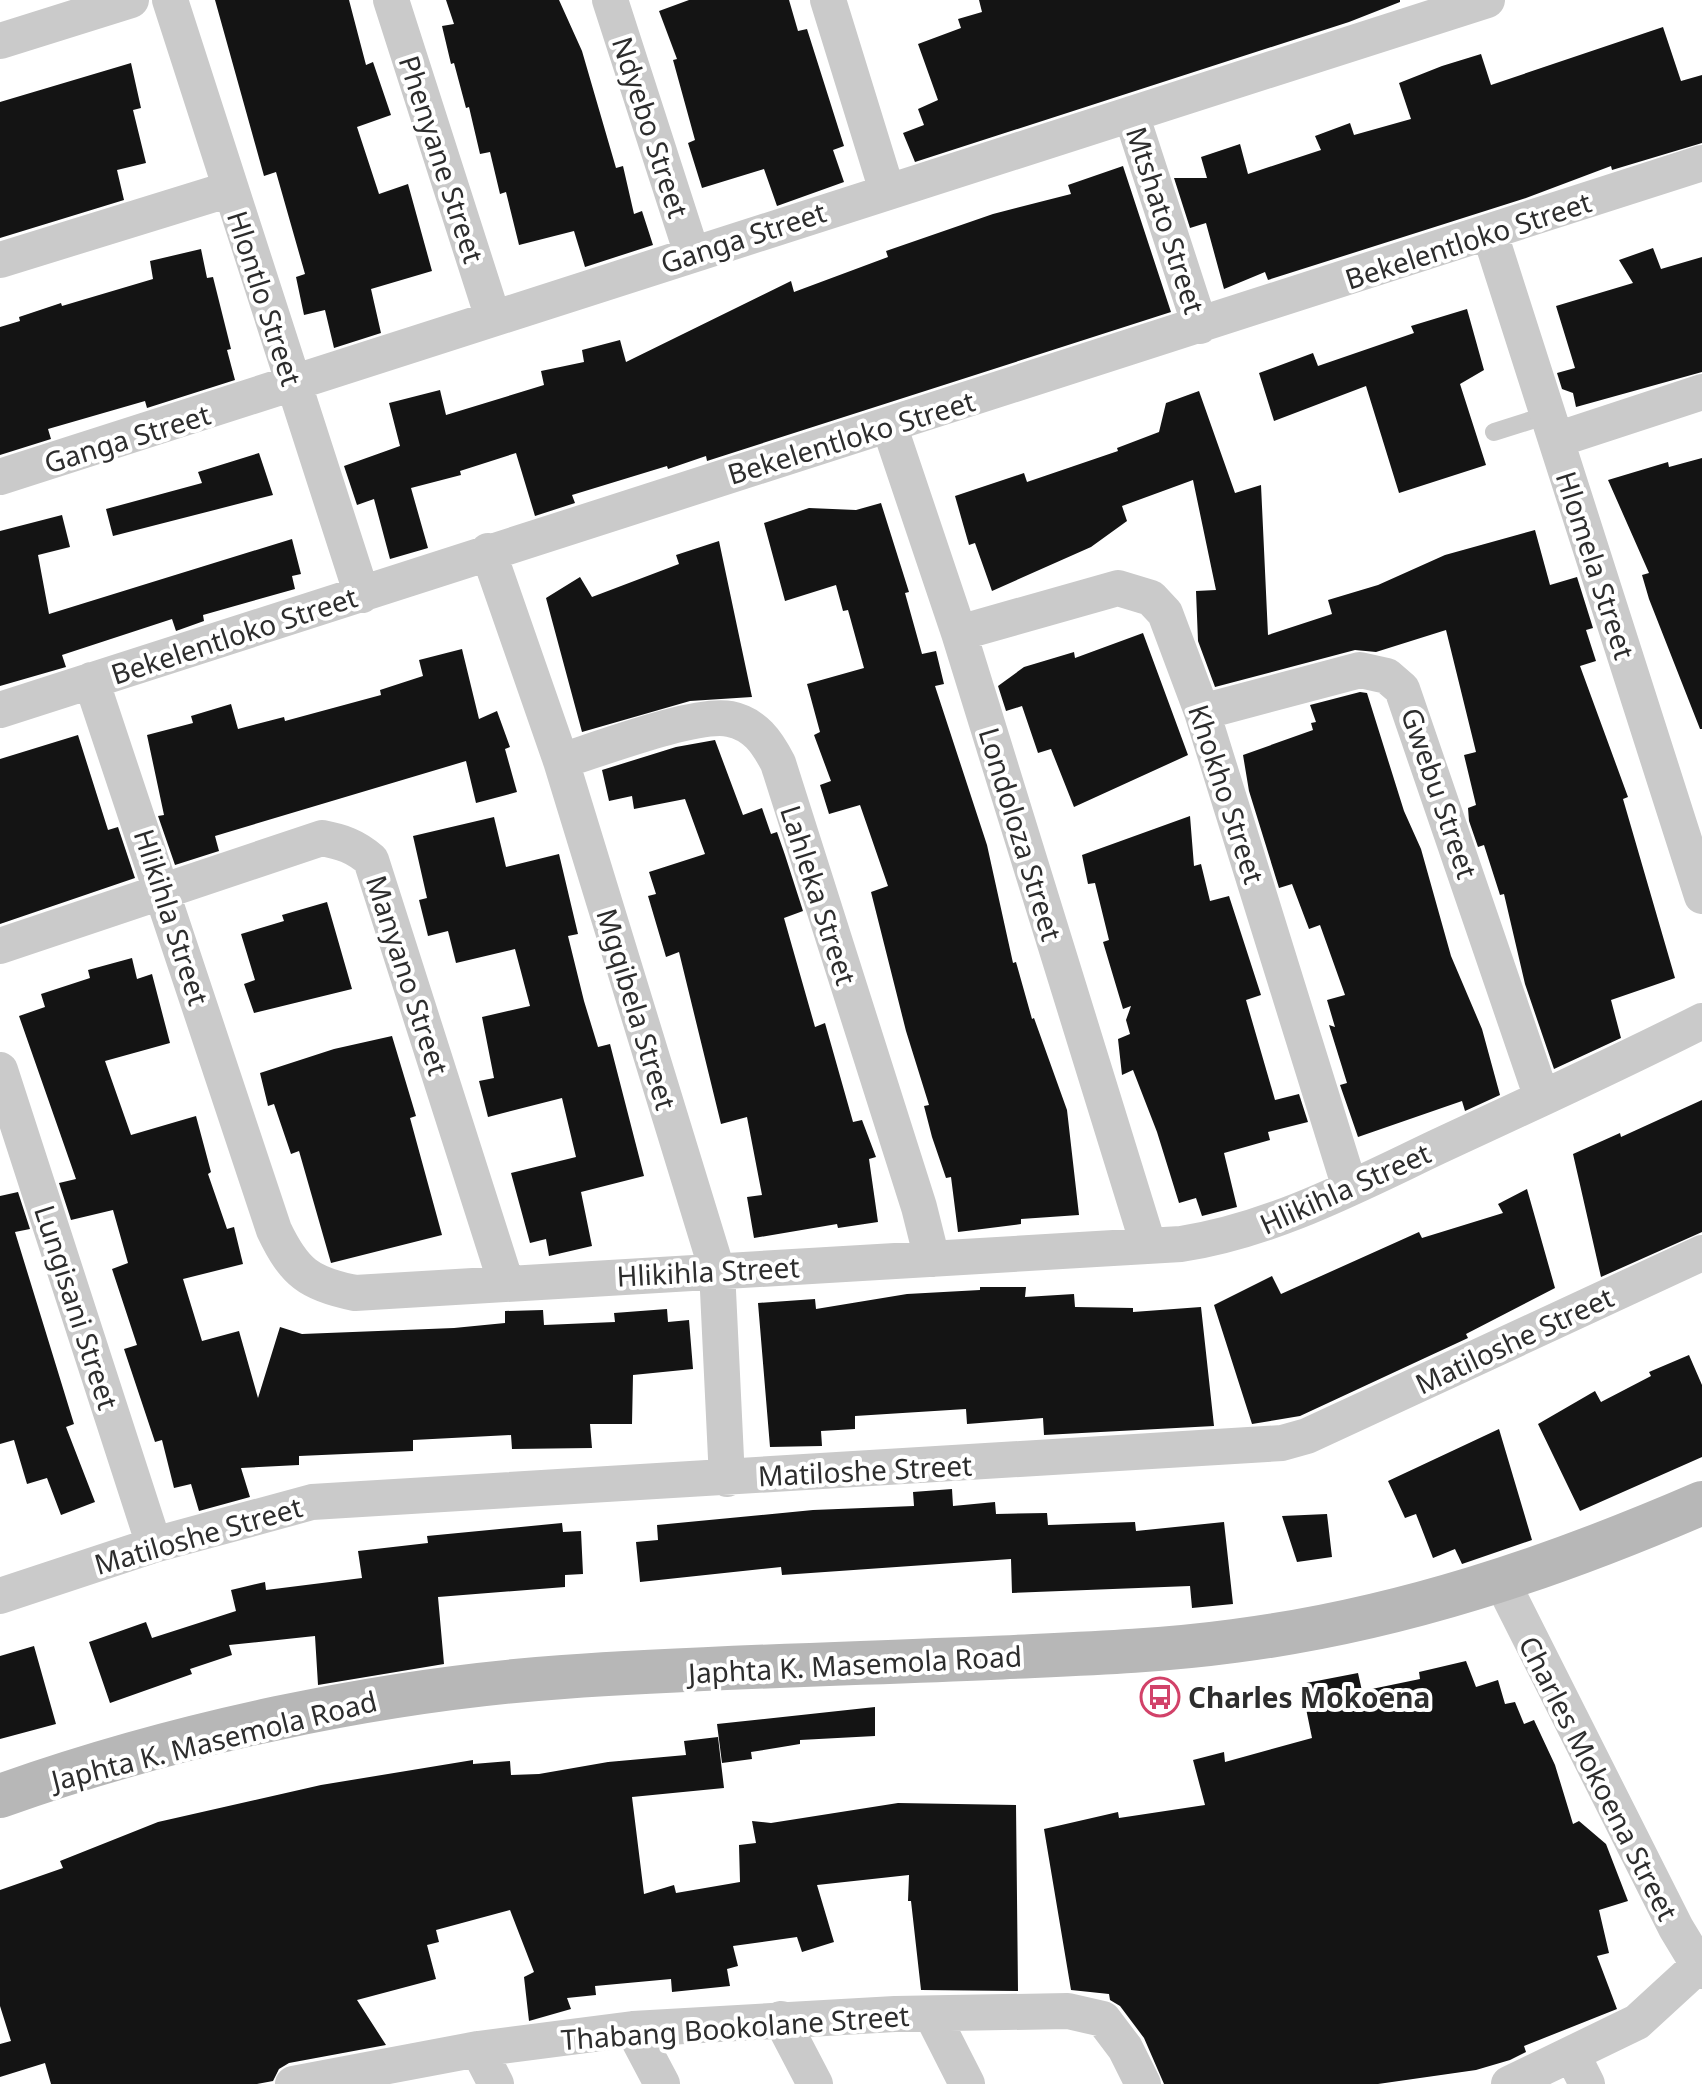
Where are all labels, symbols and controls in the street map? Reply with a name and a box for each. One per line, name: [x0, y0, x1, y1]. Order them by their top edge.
street label: Ndyebo Street: [604, 32, 698, 222]
street label: Phenyane Street: [391, 50, 493, 268]
street label: Mtshato Street: [1118, 122, 1214, 318]
street label: Bekelentloko Street: [1340, 182, 1596, 298]
street label: Ganga Street: [655, 192, 831, 282]
street label: Hlontlo Street: [219, 206, 311, 390]
street label: Bekelentloko Street: [723, 381, 979, 493]
street label: Ganga Street: [39, 395, 215, 481]
street label: Hlomela Street: [1548, 466, 1644, 664]
street label: Bekelentloko Street: [106, 577, 362, 693]
street label: Khokho Street: [1180, 700, 1274, 888]
street label: Gwebu Street: [1393, 703, 1487, 883]
street label: Londoloza Street: [970, 723, 1072, 945]
street label: Lahleka Street: [772, 800, 866, 990]
street label: Hlikihla Street: [126, 824, 218, 1010]
street label: Manyano Street: [358, 870, 458, 1080]
street label: Mgqibela Street: [588, 904, 686, 1114]
street label: Hlikihla Street: [1254, 1133, 1436, 1243]
street label: Lungisani Street: [26, 1200, 128, 1414]
street label: Hlikihla Street: [616, 1247, 800, 1295]
street label: Matiloshe Street: [1409, 1277, 1619, 1403]
street label: Matiloshe Street: [757, 1445, 973, 1495]
street label: Matiloshe Street: [90, 1487, 306, 1583]
street label: Charles Mokoena Street: [1511, 1629, 1687, 1927]
street label: Japhta K. Masemola Road: [684, 1636, 1023, 1692]
bus stop icon: Charles Mokoena: [1139, 1676, 1181, 1718]
place label: Charles Mokoena: [1188, 1678, 1430, 1716]
street label: Japhta K. Masemola Road: [44, 1681, 381, 1800]
street label: Thabang Bookolane Street: [560, 1996, 910, 2058]

